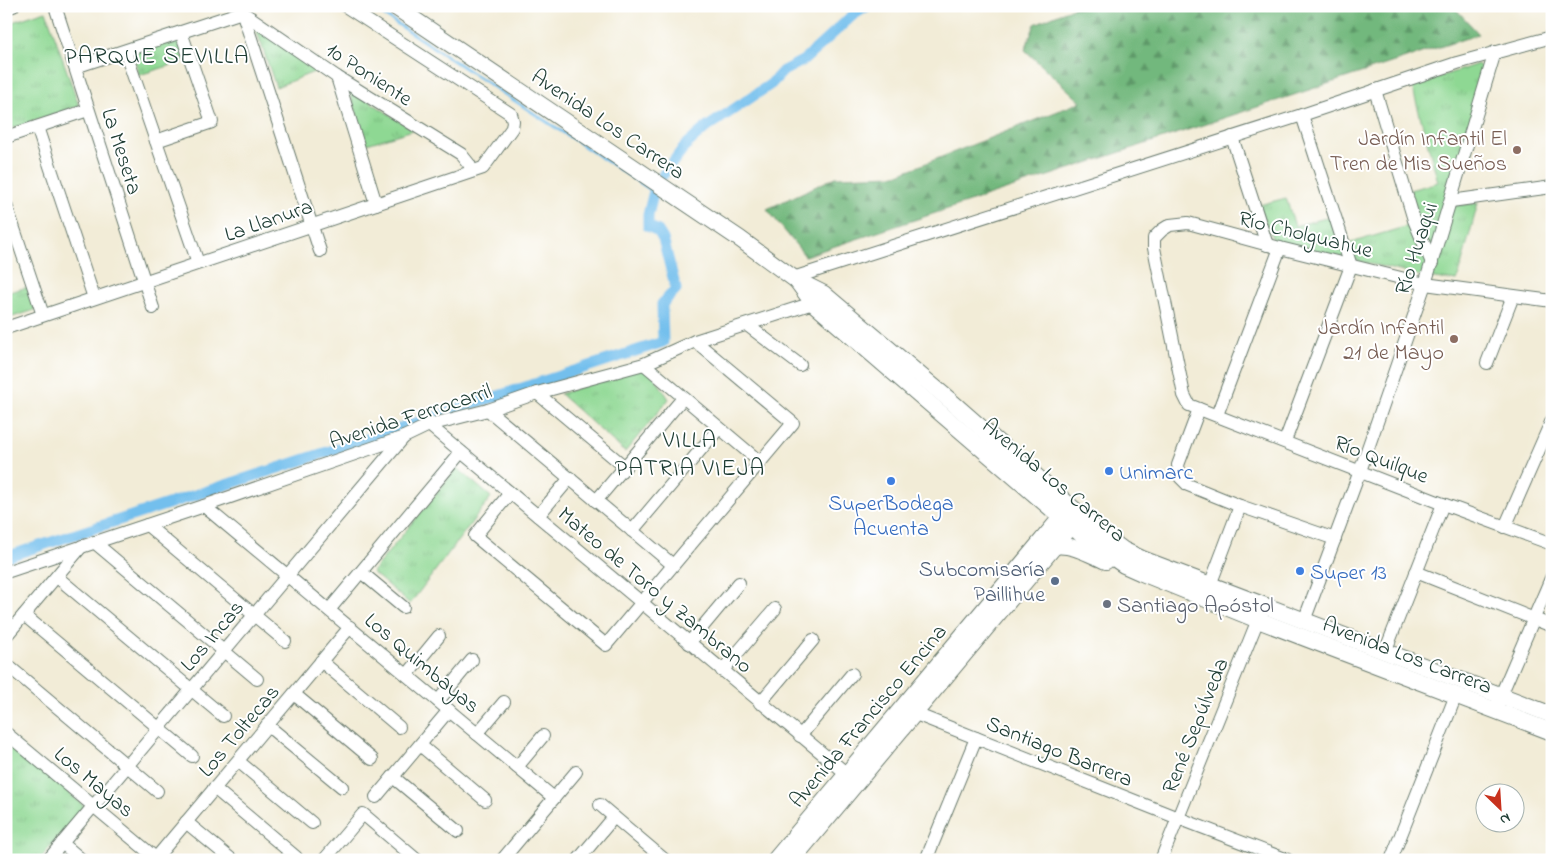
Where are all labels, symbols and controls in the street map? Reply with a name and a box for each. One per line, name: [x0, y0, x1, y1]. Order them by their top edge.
street label: 10 Poniente: [319, 36, 418, 116]
district label: PARQUE SEVILLA: [64, 40, 250, 75]
street label: Avenida Los Carrera: [524, 62, 691, 189]
street label: La Meseta: [91, 105, 149, 199]
place label: Jardín Infantil El Tren de Mis Sueños: [1330, 124, 1507, 181]
marker: Jardín Infantil El Tren de Mis Sueños: [1511, 144, 1523, 156]
street label: La Llanura: [221, 192, 317, 252]
street label: Río Huaqui: [1388, 198, 1448, 299]
street label: Río Cholguahue: [1235, 204, 1376, 269]
place label: Jardín Infantil 21 de Mayo: [1318, 313, 1444, 371]
marker: Jardín Infantil 21 de Mayo: [1448, 333, 1460, 345]
street label: Avenida Ferrocarril: [325, 376, 496, 459]
street label: Avenida Los Carrera: [974, 411, 1132, 551]
district label: VILLA PATRIA VIEJA: [615, 424, 765, 487]
street label: Río Quilque: [1329, 428, 1433, 494]
place label: Unimarc: [1119, 458, 1193, 490]
marker: Unimarc: [1103, 465, 1115, 477]
marker: SuperBodega Acuenta: [885, 475, 897, 487]
place label: SuperBodega Acuenta: [828, 489, 954, 546]
street label: Mateo de Toro y Zambrano: [549, 500, 759, 683]
place label: Subcomisaría Paillihue: [919, 555, 1045, 612]
place label: Super 13: [1310, 558, 1387, 590]
marker: Super 13: [1294, 565, 1306, 577]
marker: Subcomisaría Paillihue: [1049, 575, 1061, 587]
place label: Santiago Apóstol: [1117, 591, 1274, 624]
street label: Los Incas: [174, 594, 253, 680]
marker: Santiago Apóstol: [1101, 598, 1113, 610]
street label: Los Quimbayas: [355, 606, 486, 723]
street label: Avenida Los Carrera: [1317, 610, 1496, 704]
street label: Avenida Francisco Encina: [783, 618, 956, 816]
street label: René Sepúlveda: [1155, 654, 1239, 799]
street label: Los Toltecas: [192, 679, 289, 785]
street label: Santiago Barrera: [980, 709, 1137, 798]
street label: Los Mayas: [45, 740, 140, 827]
north arrow: [1476, 784, 1526, 834]
text: N: [1496, 807, 1514, 830]

